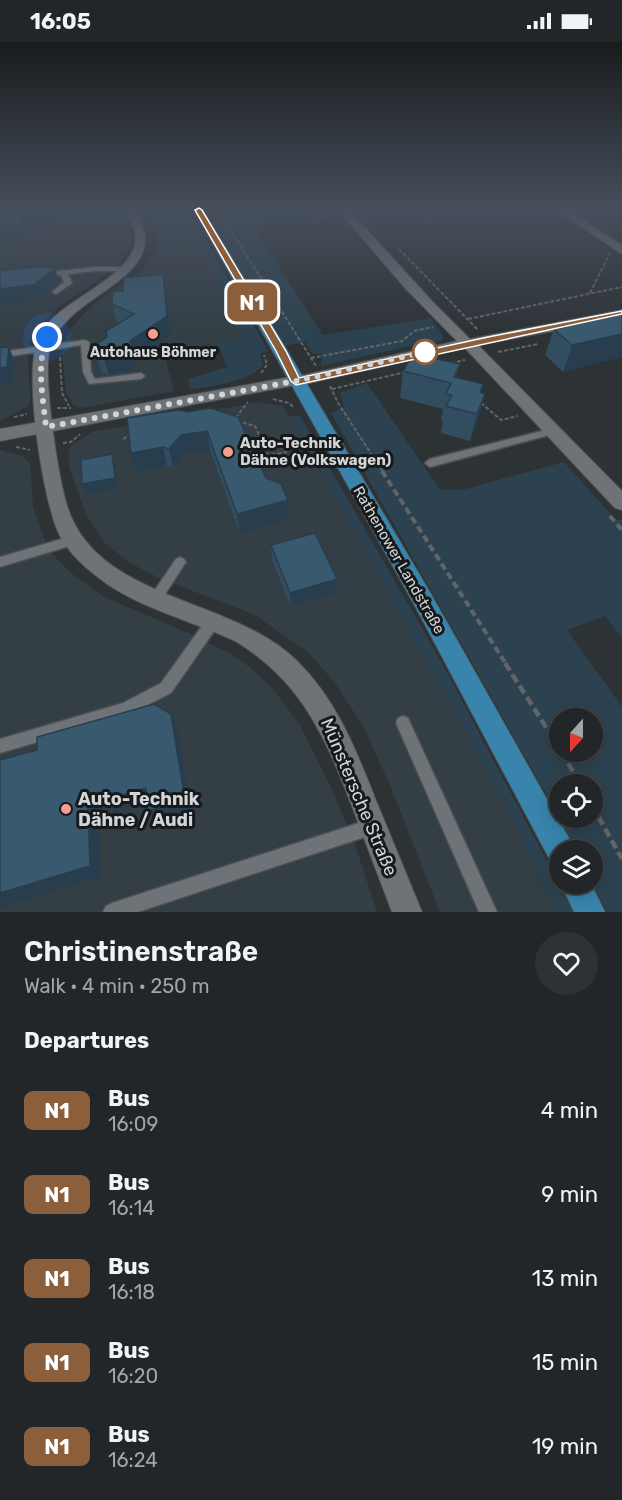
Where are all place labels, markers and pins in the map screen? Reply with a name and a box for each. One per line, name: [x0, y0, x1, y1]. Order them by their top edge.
marker: Autohaus Böhmer: [146, 327, 160, 341]
unlabelled marker: [412, 339, 438, 365]
place label: Autohaus Böhmer: [90, 344, 217, 361]
place label: Auto-Technik Dähne (Volkswagen): [240, 434, 391, 469]
marker: Auto-Technik Dähne (Volkswagen): [221, 445, 235, 459]
place label: Auto-Technik Dähne / Audi: [78, 788, 200, 831]
marker: Auto-Technik Dähne / Audi: [59, 802, 73, 816]

